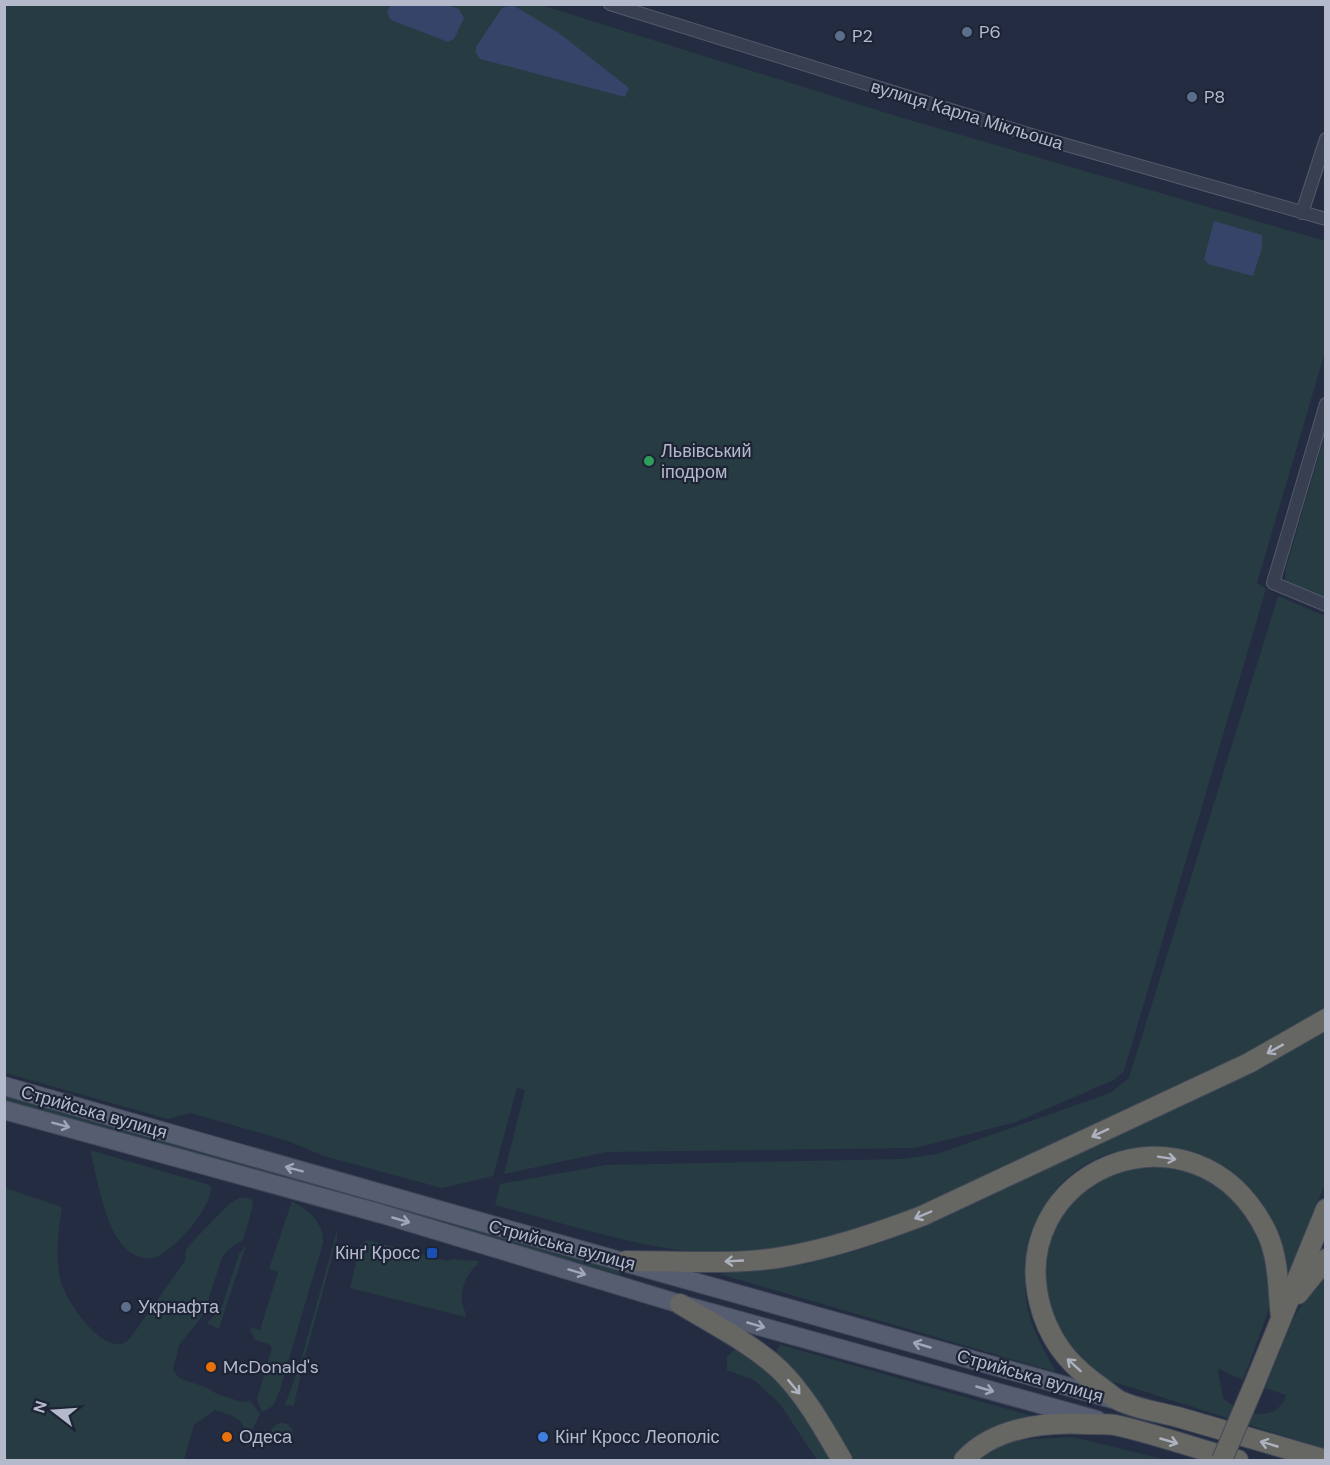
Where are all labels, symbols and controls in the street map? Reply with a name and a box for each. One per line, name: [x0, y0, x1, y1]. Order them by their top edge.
place label: P6: [979, 20, 1001, 44]
place label: P2: [852, 24, 873, 48]
marker: P6: [960, 25, 974, 39]
marker: P2: [833, 29, 847, 43]
street label: вулиця Карла Мікльоша: [868, 74, 1067, 156]
place label: P8: [1204, 85, 1225, 109]
marker: P8: [1185, 90, 1199, 104]
place label: Львівський іподром: [661, 439, 751, 484]
marker: Львівський іподром: [642, 454, 656, 468]
one-way arrow: [1267, 1044, 1285, 1055]
street label: Стрийська вулиця: [18, 1080, 170, 1144]
one-way arrow: [51, 1120, 70, 1131]
one-way arrow: [1091, 1128, 1109, 1140]
one-way arrow: [1156, 1152, 1176, 1163]
one-way arrow: [285, 1163, 304, 1174]
one-way arrow: [914, 1210, 932, 1221]
street label: Стрийська вулиця: [486, 1214, 638, 1276]
one-way arrow: [391, 1215, 410, 1226]
place label: Кінґ Кросс: [335, 1241, 420, 1265]
marker: Кінґ Кросс: [425, 1246, 439, 1260]
one-way arrow: [725, 1255, 745, 1266]
one-way arrow: [567, 1267, 586, 1278]
place label: Укрнафта: [138, 1295, 220, 1319]
marker: Укрнафта: [119, 1300, 133, 1314]
one-way arrow: [746, 1320, 765, 1332]
one-way arrow: [913, 1339, 932, 1350]
street label: Стрийська вулиця: [954, 1344, 1106, 1408]
place label: McDonald's: [223, 1355, 319, 1379]
one-way arrow: [1067, 1358, 1082, 1372]
marker: McDonald's: [204, 1360, 218, 1374]
one-way arrow: [787, 1379, 801, 1394]
north arrow: [24, 1381, 84, 1441]
one-way arrow: [975, 1384, 994, 1395]
text: N: [28, 1398, 52, 1415]
place label: Одеса: [239, 1425, 293, 1449]
place label: Кінґ Кросс Леополіс: [555, 1425, 720, 1449]
marker: Одеса: [220, 1430, 234, 1444]
marker: Кінґ Кросс Леополіс: [536, 1430, 550, 1444]
one-way arrow: [1159, 1436, 1178, 1447]
one-way arrow: [1260, 1437, 1279, 1449]

